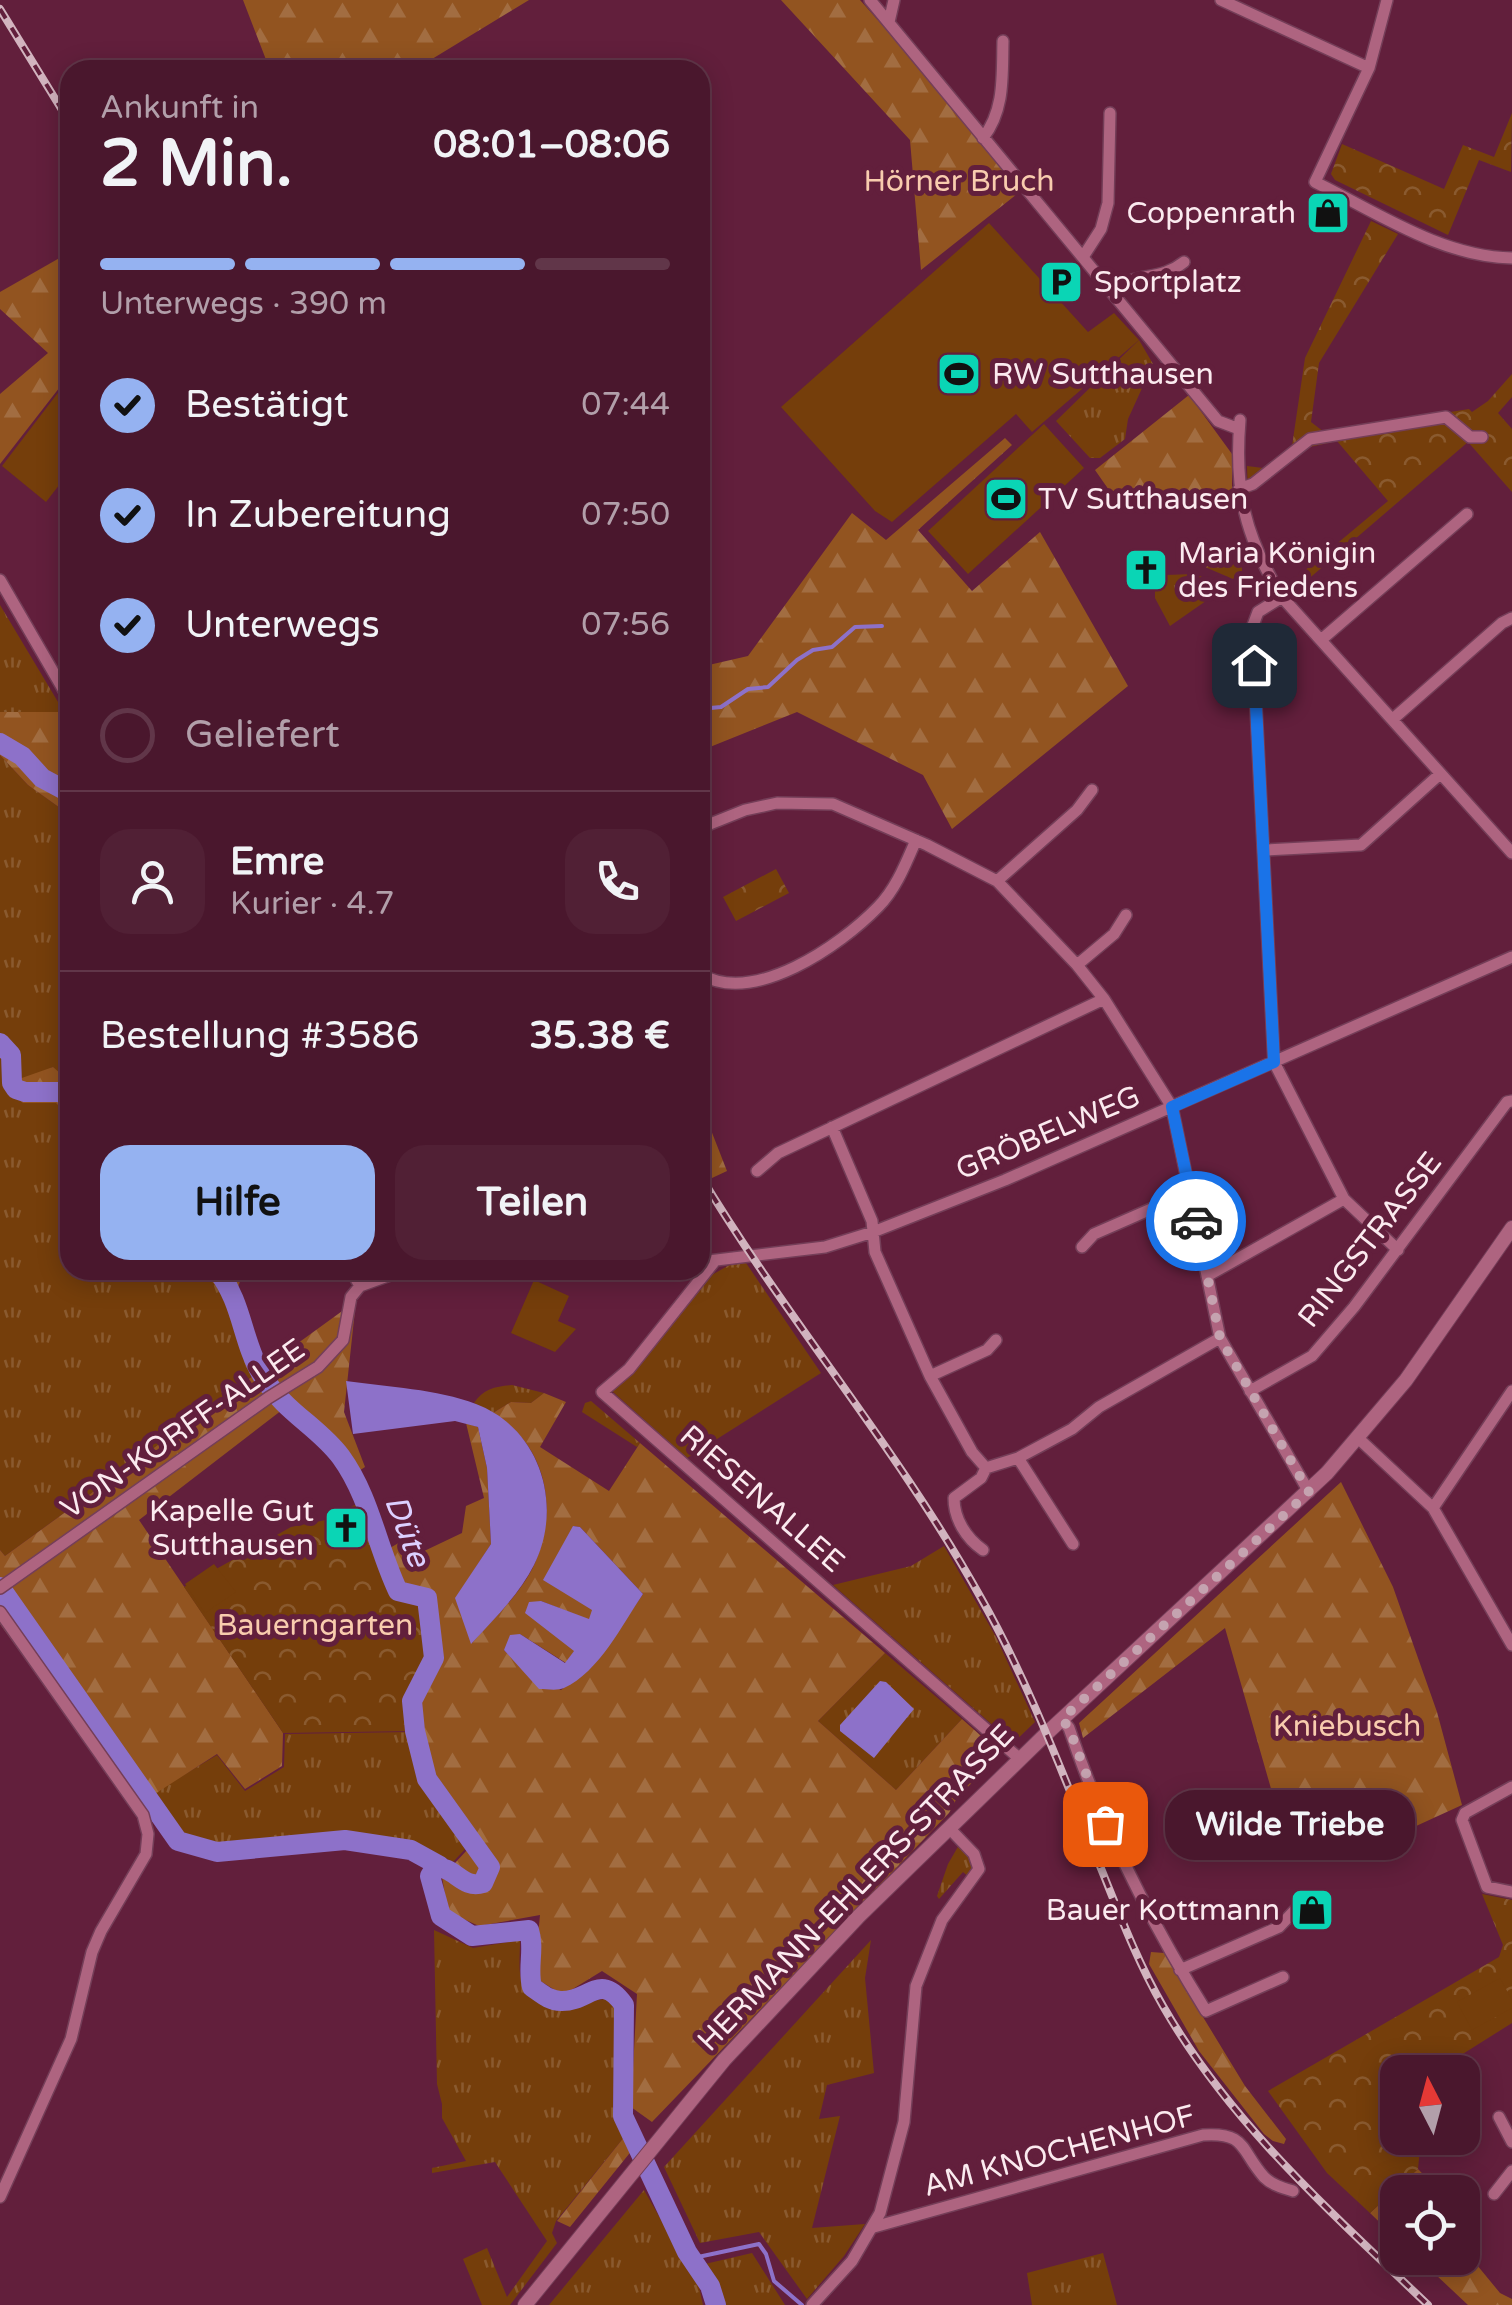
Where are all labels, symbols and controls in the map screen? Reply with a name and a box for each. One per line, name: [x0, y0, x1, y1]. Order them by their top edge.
text: Ankunft in: [100, 89, 259, 127]
text: 08:01–08:06: [433, 122, 670, 168]
text: 2 Min.: [100, 125, 293, 204]
park label: Hörner Bruch: [863, 163, 1055, 200]
shop icon: Coppenrath: [1305, 190, 1351, 236]
place label: Coppenrath: [1127, 195, 1296, 232]
parking icon: Sportplatz: [1038, 259, 1084, 305]
place label: Sportplatz: [1094, 264, 1242, 301]
text: Unterwegs · 390 m: [100, 285, 387, 323]
sports icon: RW Sutthausen: [936, 351, 982, 397]
place label: RW Sutthausen: [992, 356, 1214, 393]
icon: check: [100, 378, 155, 433]
text: Bestätigt: [185, 382, 349, 428]
text: 07:44: [581, 386, 670, 424]
sports icon: TV Sutthausen: [983, 476, 1029, 522]
place label: TV Sutthausen: [1038, 481, 1248, 518]
icon: check: [100, 488, 155, 543]
text: In Zubereitung: [185, 492, 451, 538]
text: 07:50: [581, 496, 670, 534]
place label: Maria Königin des Friedens: [1178, 535, 1376, 606]
church icon: Maria Königin des Friedens: [1123, 547, 1169, 593]
icon: check: [100, 598, 155, 653]
text: Unterwegs: [185, 602, 380, 648]
text: 07:56: [581, 606, 670, 644]
pin: [1212, 623, 1297, 708]
icon: home: [1227, 638, 1282, 693]
text: Geliefert: [185, 712, 340, 758]
button: person: [100, 829, 205, 934]
button: phone: [565, 829, 670, 934]
text: Emre: [230, 839, 324, 885]
text: Kurier · 4.7: [230, 885, 395, 923]
text: Bestellung #3586: [100, 1013, 419, 1059]
text: 35.38 €: [529, 1013, 670, 1059]
street label: GRÖBELWEG: [950, 1078, 1146, 1188]
button: Hilfe: [100, 1145, 375, 1260]
button: Teilen: [395, 1145, 670, 1260]
street label: RINGSTRASSE: [1290, 1145, 1450, 1335]
courier: [1146, 1171, 1246, 1271]
icon: car: [1169, 1194, 1224, 1249]
street label: VON-KORFF-ALLEE: [54, 1331, 312, 1527]
street label: RIESENALLEE: [672, 1417, 852, 1581]
water label: Düte: [376, 1490, 439, 1574]
place label: Kapelle Gut Sutthausen: [149, 1493, 314, 1564]
church icon: Kapelle Gut Sutthausen: [323, 1505, 369, 1551]
park label: Bauerngarten: [217, 1607, 413, 1644]
park label: Kniebusch: [1273, 1708, 1421, 1745]
street label: HERMANN-EHLERS-STRASSE: [690, 1717, 1022, 2059]
pin: [1063, 1782, 1148, 1867]
callout: Wilde Triebe: [1165, 1789, 1415, 1859]
icon: bag: [1078, 1797, 1133, 1852]
text: Wilde Triebe: [1196, 1806, 1384, 1844]
shop icon: Bauer Kottmann: [1289, 1887, 1335, 1933]
place label: Bauer Kottmann: [1046, 1892, 1280, 1929]
north arrow: [1380, 2055, 1480, 2155]
map controls: [1380, 2055, 1480, 2275]
street label: AM KNOCHENHOF: [919, 2097, 1199, 2205]
button: locate: [1380, 2175, 1480, 2275]

